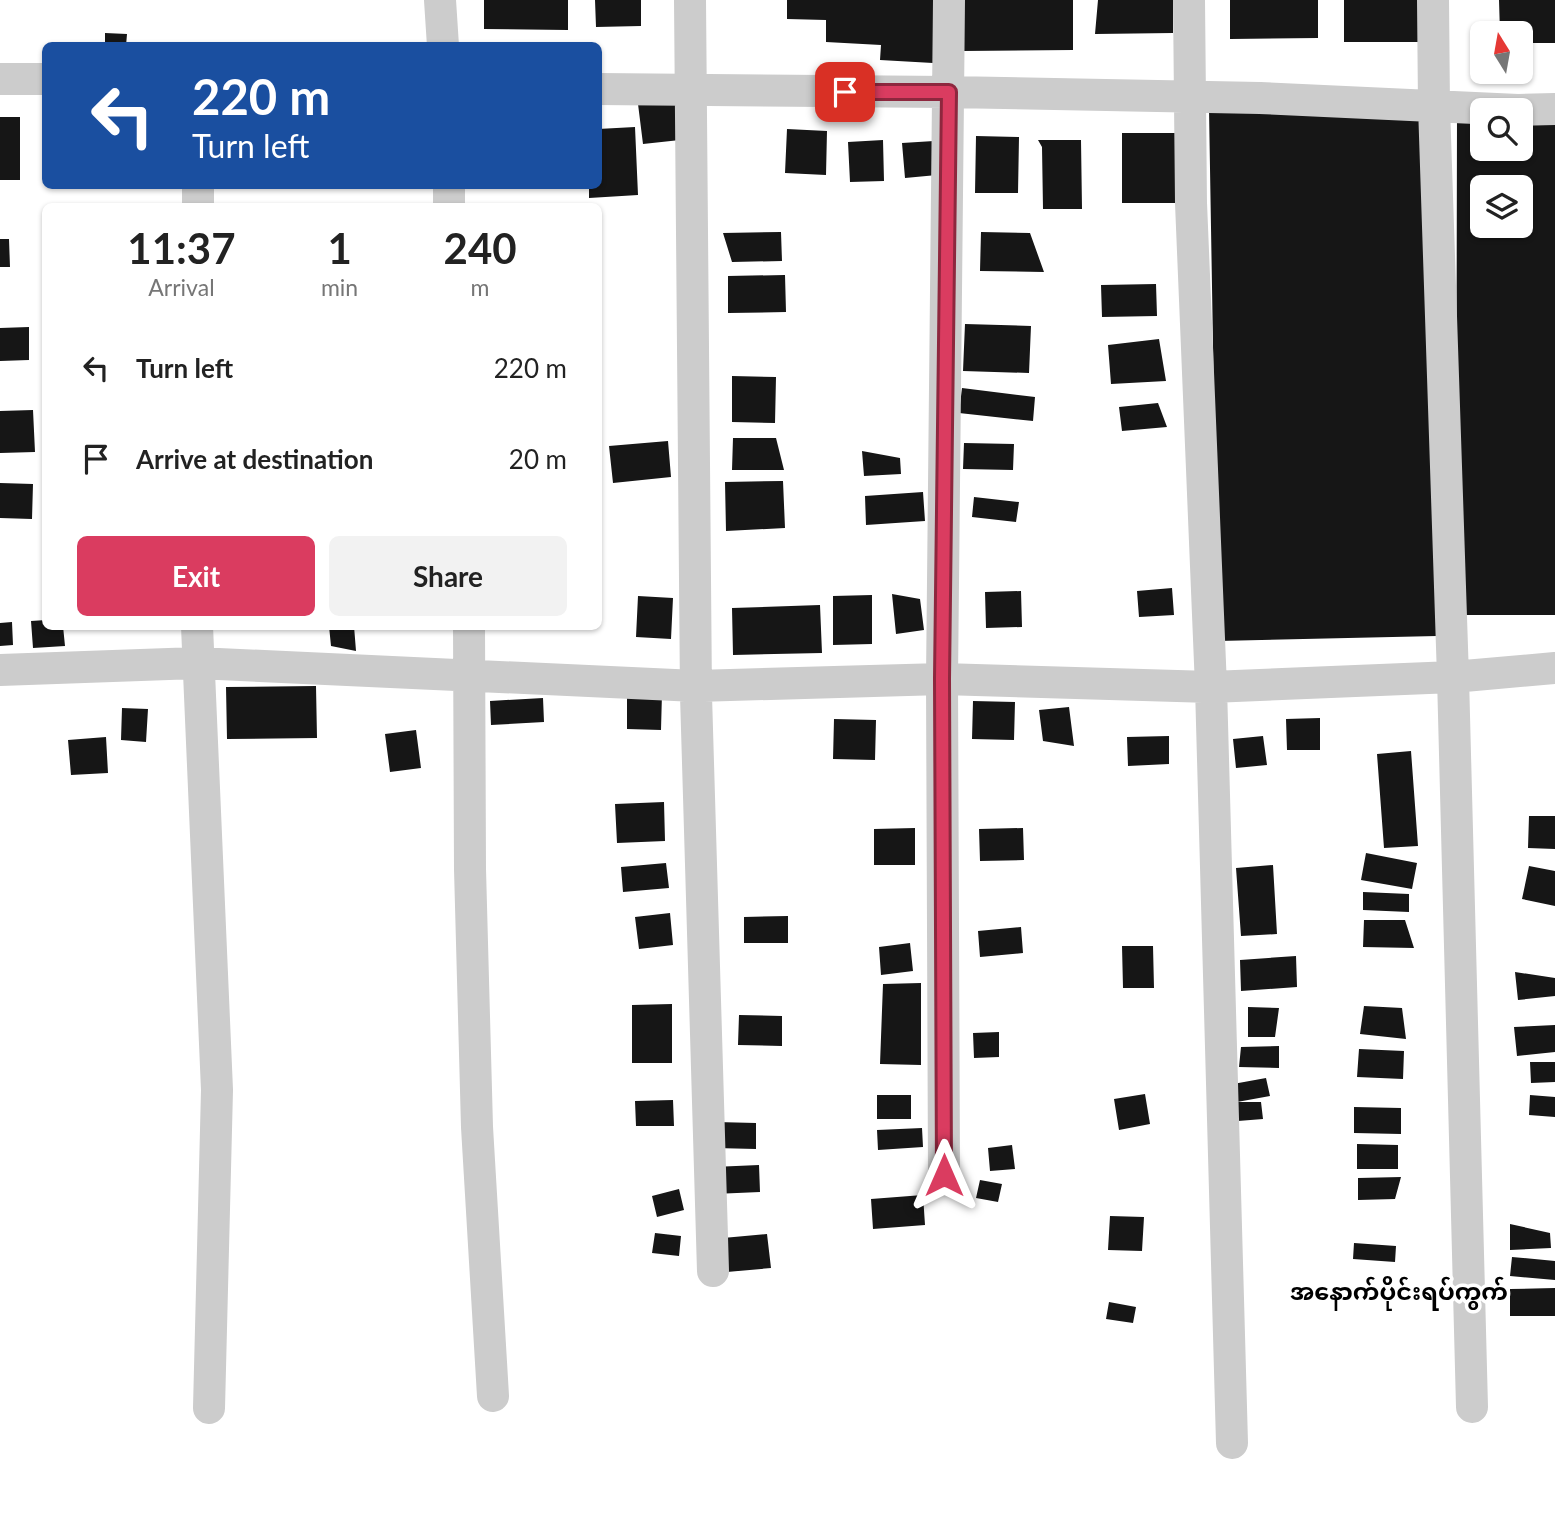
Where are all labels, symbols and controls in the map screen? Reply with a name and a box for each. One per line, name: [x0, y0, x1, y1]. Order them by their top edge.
north arrow: [1470, 21, 1533, 84]
map controls: [1470, 21, 1533, 238]
pin: [815, 62, 875, 122]
text: 220 m: [192, 67, 330, 125]
icon: left: [77, 70, 168, 161]
icon: arrive: [826, 73, 864, 111]
button: search: [1470, 98, 1533, 161]
text: Turn left: [192, 126, 309, 165]
button: layers: [1470, 175, 1533, 238]
text: 11:37: [127, 223, 236, 273]
text: 1: [327, 223, 352, 273]
text: 240: [444, 223, 517, 273]
text: Arrival: [148, 273, 215, 301]
text: min: [321, 273, 358, 301]
text: m: [471, 273, 490, 301]
icon: left: [77, 349, 115, 387]
text: Turn left: [136, 352, 233, 384]
text: 220 m: [494, 352, 567, 384]
icon: arrive: [77, 440, 115, 478]
text: Arrive at destination: [136, 443, 373, 475]
text: 20 m: [509, 443, 567, 475]
button: Exit: [77, 536, 315, 616]
button: Share: [329, 536, 567, 616]
position arrow: [907, 1138, 981, 1212]
district label: အနောက်ပိုင်းရပ်ကွက်: [1290, 1276, 1508, 1311]

